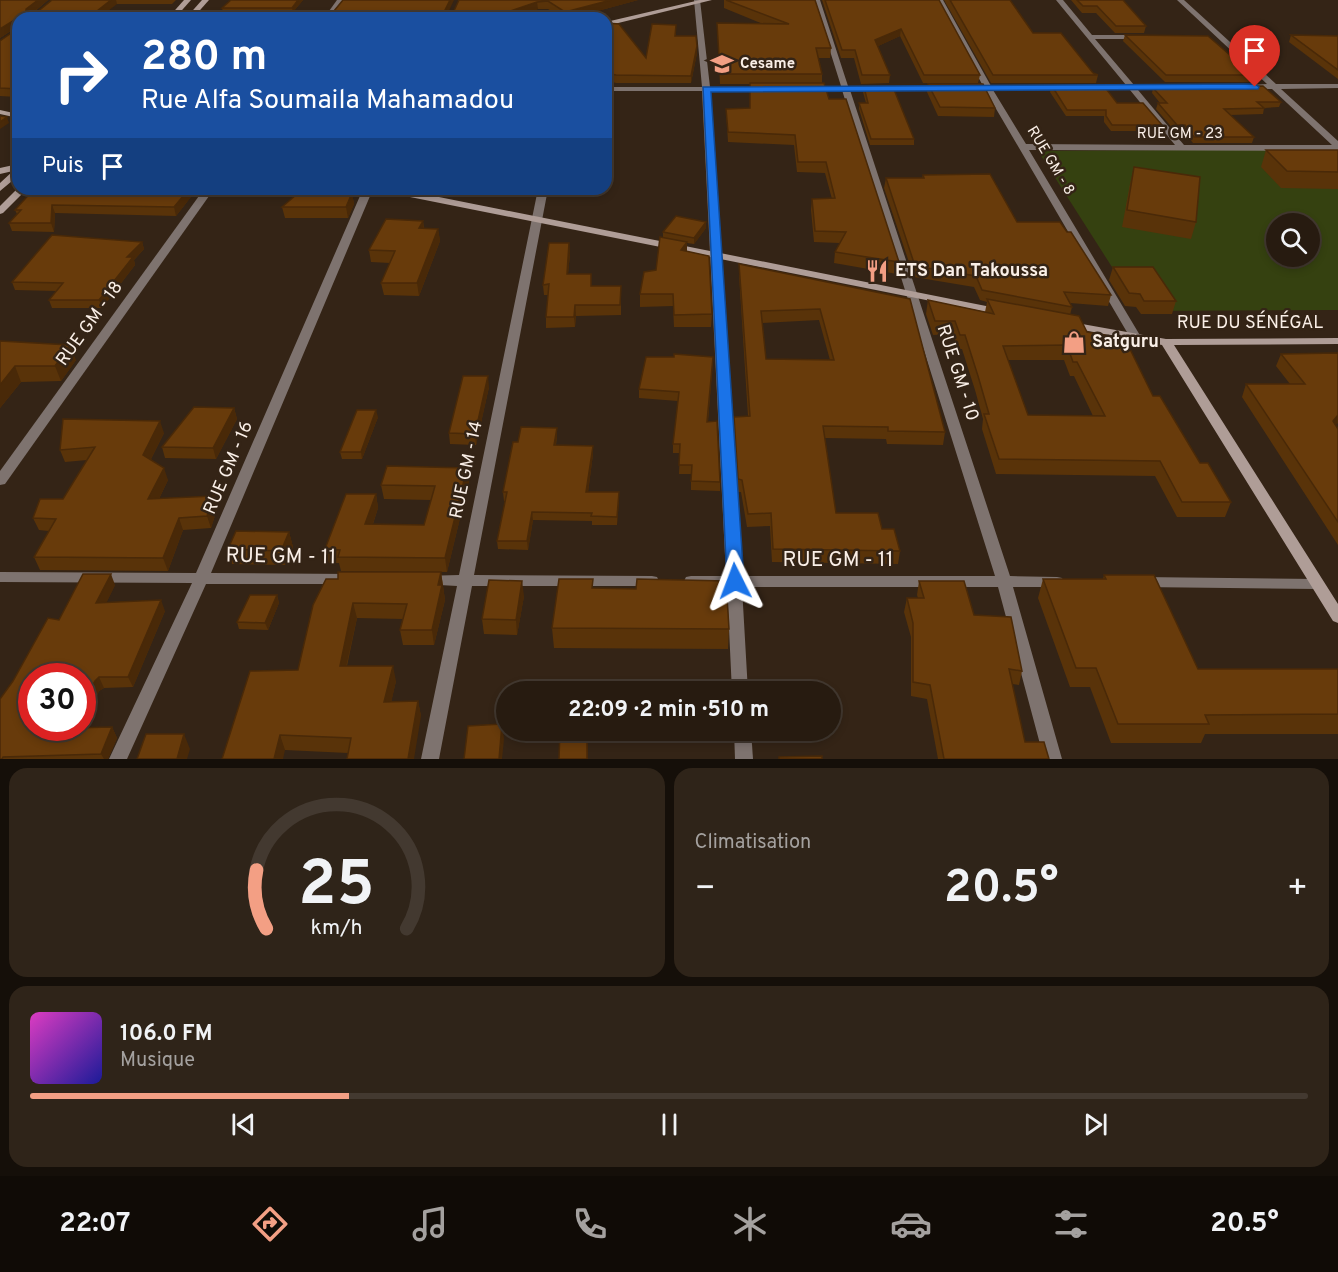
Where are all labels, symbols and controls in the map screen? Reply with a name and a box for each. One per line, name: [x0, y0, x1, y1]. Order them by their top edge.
pin: [1229, 25, 1280, 87]
text: 280 m: [141, 32, 267, 85]
icon: arrive: [1238, 34, 1271, 67]
icon: right: [42, 36, 120, 114]
school or university icon: Cesame: [709, 51, 735, 77]
place label: Cesame: [740, 55, 795, 74]
text: Rue Alfa Soumaila Mahamadou: [141, 84, 514, 118]
street label: RUE GM - 8: [1022, 123, 1078, 199]
street label: RUE GM - 23: [1137, 125, 1223, 144]
icon: arrive: [96, 150, 129, 183]
text: Puis: [42, 153, 84, 180]
map controls: [1266, 213, 1320, 267]
button: search: [1266, 213, 1320, 267]
restaurant icon: ETS Dan Takoussa: [864, 258, 890, 284]
place label: ETS Dan Takoussa: [895, 260, 1048, 283]
street label: RUE GM - 18: [51, 277, 129, 371]
street label: RUE DU SÉNÉGAL: [1177, 310, 1323, 335]
street label: RUE GM - 10: [931, 322, 983, 424]
shop icon: Satguru: [1061, 329, 1087, 355]
place label: Satguru: [1092, 331, 1159, 354]
street label: RUE GM - 16: [199, 418, 259, 518]
street label: RUE GM - 14: [445, 419, 489, 521]
street label: RUE GM - 11: [225, 543, 337, 571]
street label: RUE GM - 11: [783, 547, 894, 574]
position arrow: [703, 549, 767, 613]
speed limit sign: 30: [18, 663, 96, 741]
text: 22:09 · 2 min · 510 m: [568, 697, 769, 724]
text: Climatisation: [695, 830, 811, 856]
text: 25: [299, 848, 375, 927]
text: 20.5°: [944, 861, 1058, 918]
text: −: [695, 869, 716, 911]
text: +: [1287, 869, 1308, 911]
text: km/h: [311, 916, 363, 943]
text: 106.0 FM: [120, 1021, 213, 1048]
text: Musique: [120, 1048, 195, 1074]
icon: previous: [227, 1108, 260, 1141]
icon: pause: [653, 1108, 686, 1141]
icon: next: [1079, 1108, 1112, 1141]
icon: directions: [249, 1203, 291, 1245]
icon: music: [409, 1203, 451, 1245]
icon: phone: [569, 1203, 611, 1245]
icon: climate: [729, 1203, 771, 1245]
icon: car: [890, 1203, 932, 1245]
icon: filters: [1050, 1203, 1092, 1245]
text: 22:07: [59, 1207, 130, 1241]
text: 20.5°: [1210, 1207, 1279, 1241]

